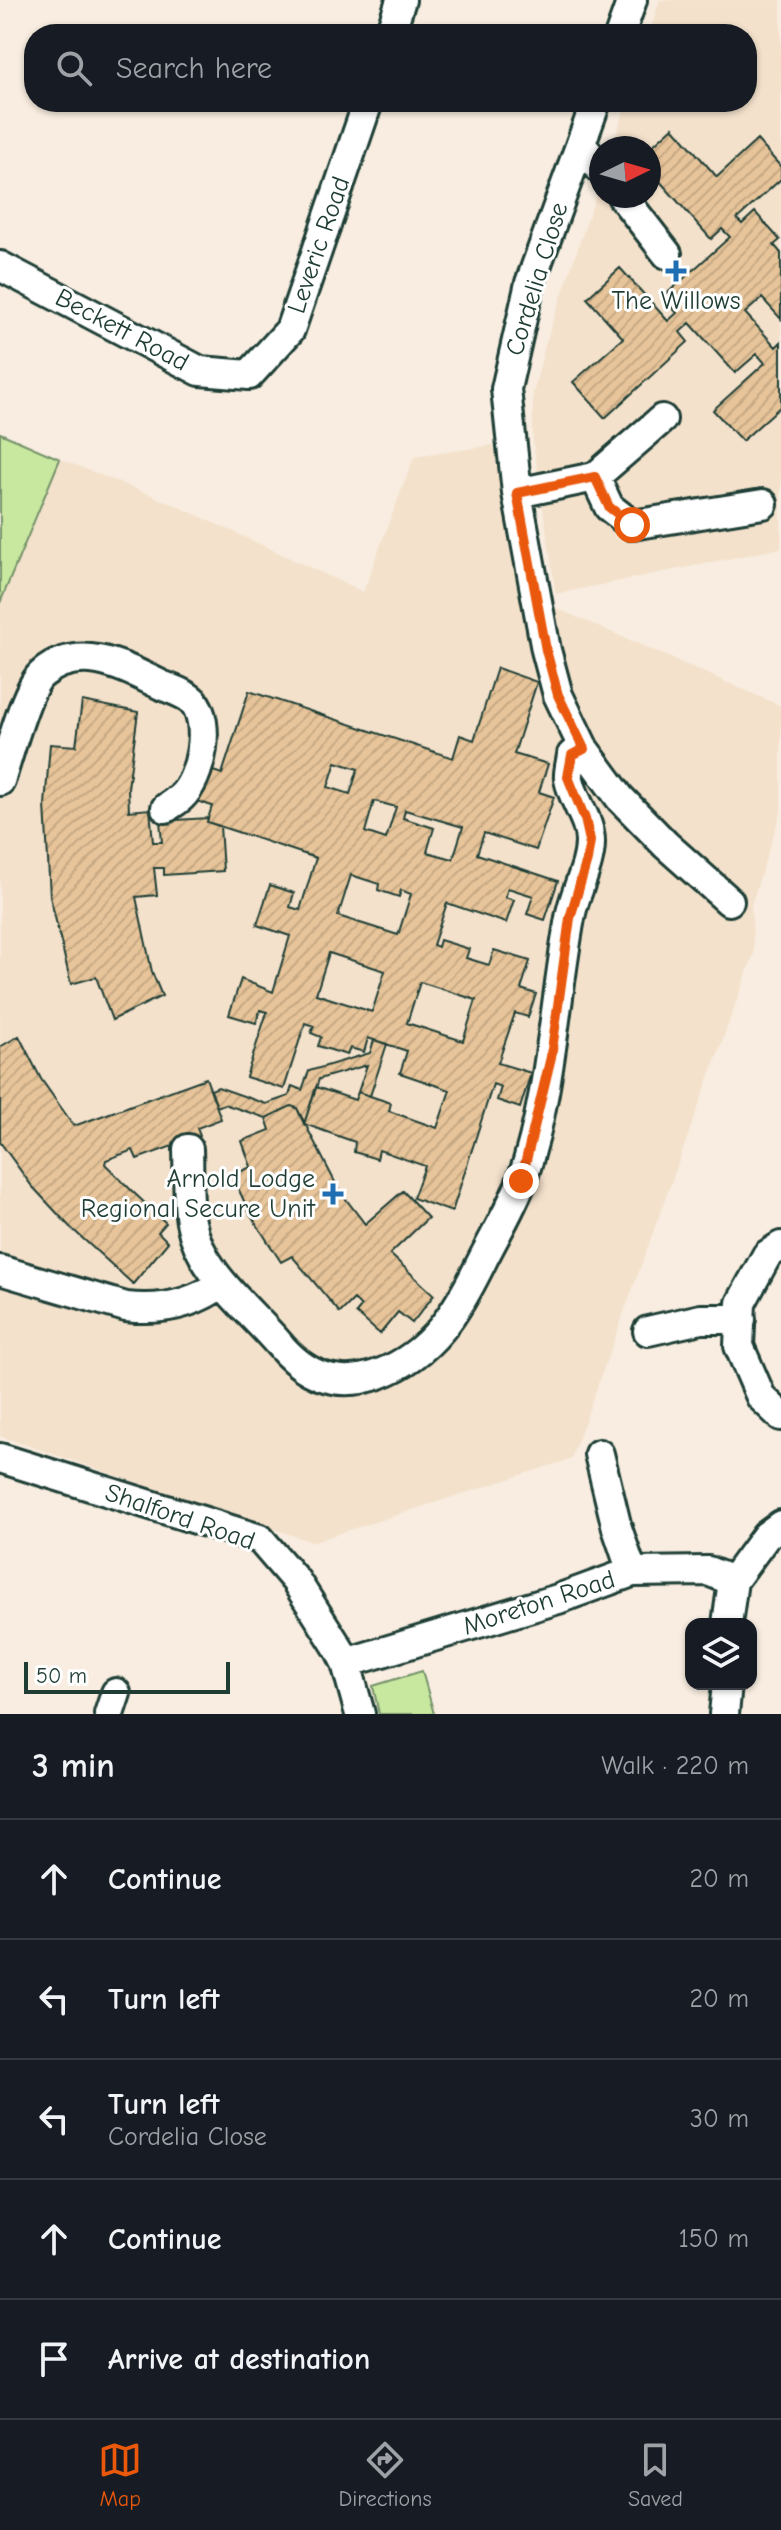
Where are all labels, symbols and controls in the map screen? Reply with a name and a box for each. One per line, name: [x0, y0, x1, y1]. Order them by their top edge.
search box: [24, 24, 757, 112]
icon: search: [52, 46, 96, 90]
text: Search here: [116, 51, 272, 86]
north arrow: [589, 136, 661, 208]
street label: Leveric Road: [282, 173, 356, 317]
street label: Cordelia Close: [499, 199, 575, 359]
marker: The Willows: [665, 260, 687, 282]
street label: Beckett Road: [50, 282, 194, 378]
place label: The Willows: [612, 286, 740, 316]
route start: [614, 507, 650, 543]
route end: [503, 1163, 539, 1199]
place label: Arnold Lodge Regional Secure Unit: [81, 1164, 317, 1224]
marker: Arnold Lodge Regional Secure Unit: [322, 1183, 344, 1205]
street label: Shalford Road: [101, 1477, 259, 1557]
street label: Moreton Road: [459, 1564, 619, 1642]
map controls: [685, 1618, 757, 1690]
button: layers: [685, 1618, 757, 1690]
scale bar: [24, 1658, 230, 1694]
text: 50 m: [36, 1663, 87, 1689]
text: 3 min: [32, 1746, 115, 1786]
text: Walk · 220 m: [601, 1751, 749, 1781]
icon: ahead: [32, 1857, 76, 1901]
text: Continue: [108, 1862, 222, 1897]
text: 20 m: [689, 1864, 749, 1894]
icon: left: [32, 1977, 76, 2021]
text: Turn left: [108, 1982, 220, 2017]
text: 20 m: [689, 1984, 749, 2014]
text: Turn left: [108, 2087, 220, 2122]
icon: left: [32, 2097, 76, 2141]
text: 30 m: [690, 2104, 749, 2134]
text: Cordelia Close: [108, 2122, 267, 2152]
icon: ahead: [32, 2217, 76, 2261]
text: Continue: [108, 2222, 222, 2257]
text: 150 m: [679, 2224, 749, 2254]
icon: arrive: [32, 2337, 76, 2381]
text: Arrive at destination: [108, 2342, 370, 2377]
tab: Map: [98, 2438, 142, 2512]
tab: Directions: [339, 2438, 432, 2512]
tab: Saved: [628, 2438, 683, 2512]

